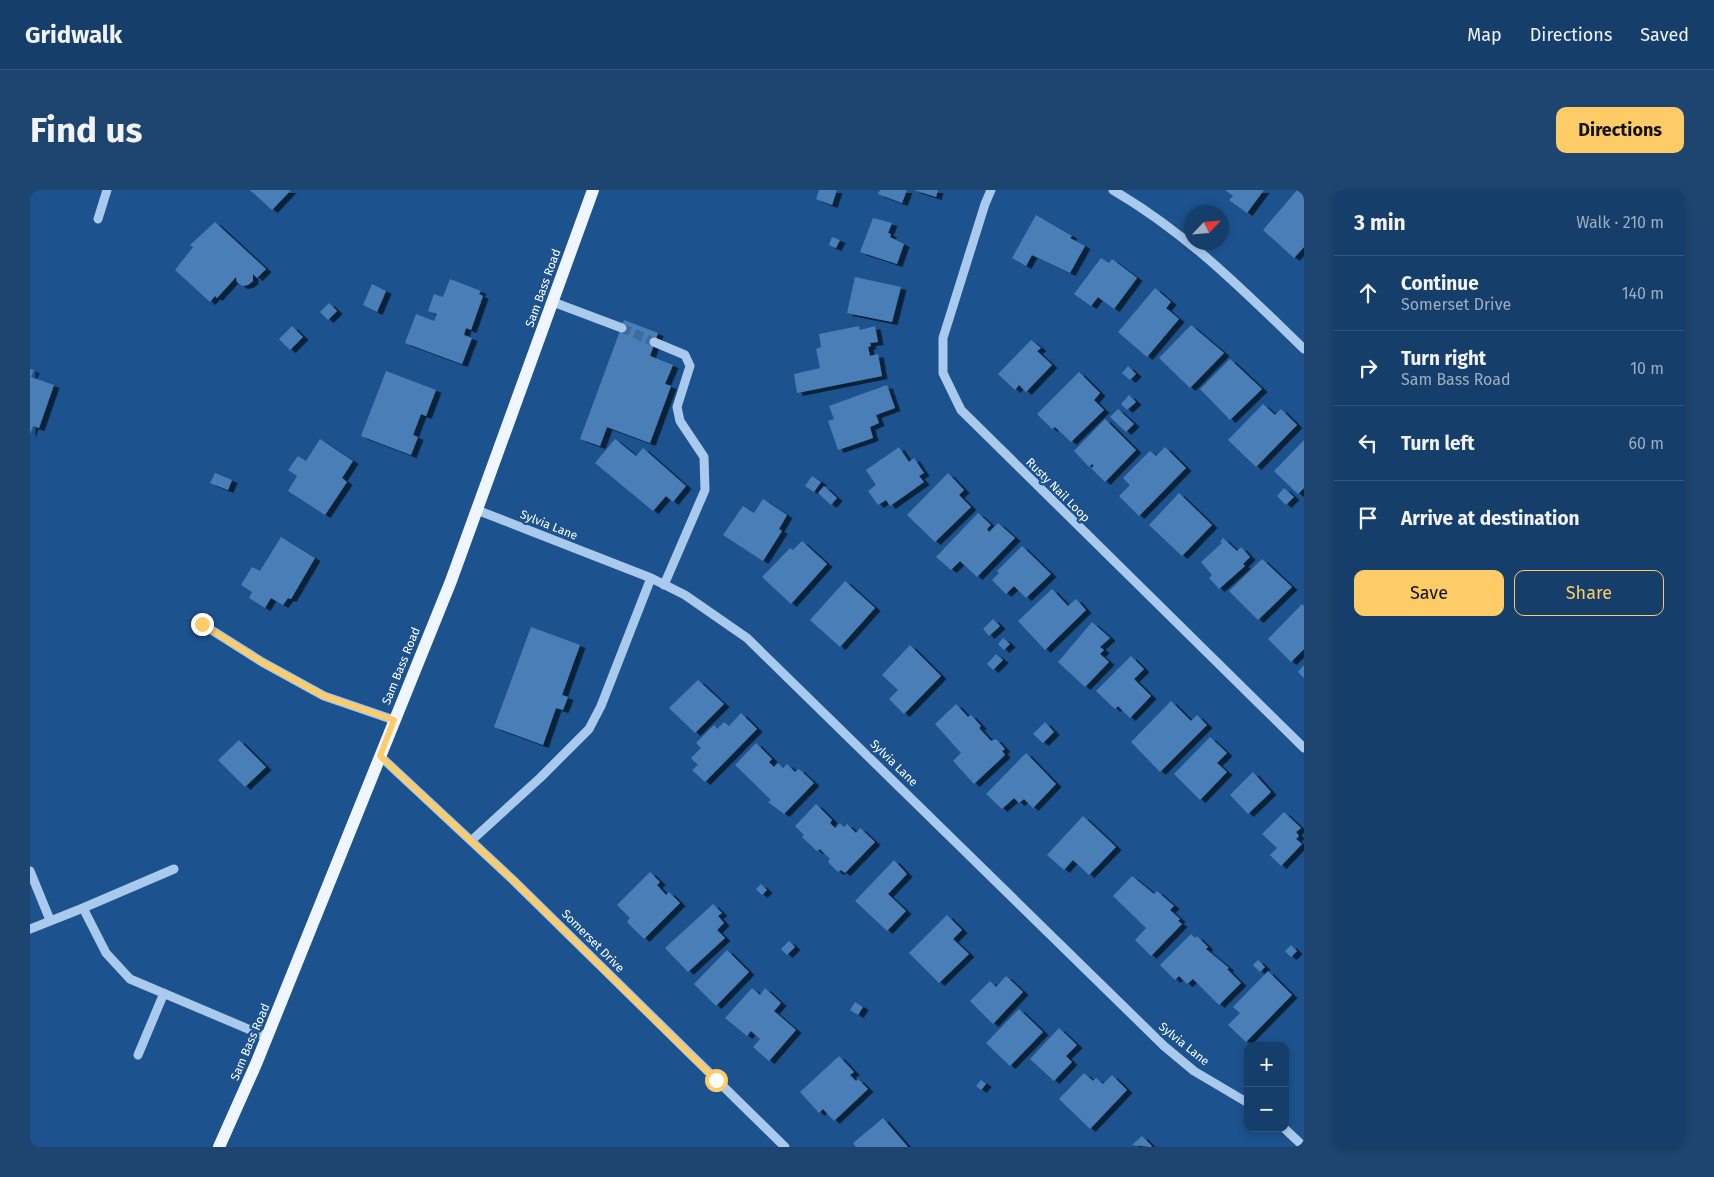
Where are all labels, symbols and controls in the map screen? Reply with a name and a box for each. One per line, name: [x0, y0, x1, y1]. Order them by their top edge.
text: Gridwalk: [25, 21, 122, 49]
text: Map: [1467, 24, 1502, 46]
text: Directions: [1530, 24, 1612, 46]
text: Saved: [1640, 24, 1689, 46]
button: Directions: [1556, 107, 1684, 153]
text: Find us: [30, 109, 142, 151]
north arrow: [1184, 205, 1229, 250]
text: 3 min: [1354, 210, 1406, 236]
text: Walk · 210 m: [1576, 213, 1664, 232]
street label: Sam Bass Road: [522, 247, 564, 329]
text: Continue: [1401, 272, 1479, 295]
icon: ahead: [1354, 279, 1382, 307]
text: 140 m: [1622, 284, 1664, 303]
text: Somerset Drive: [1401, 295, 1511, 314]
text: Turn right: [1401, 347, 1486, 370]
icon: right: [1354, 354, 1382, 382]
text: 10 m: [1630, 359, 1664, 378]
text: Sam Bass Road: [1401, 370, 1511, 389]
icon: left: [1354, 429, 1382, 457]
text: Turn left: [1401, 432, 1475, 455]
text: 60 m: [1629, 434, 1664, 453]
street label: Rusty Nail Loop: [1023, 455, 1093, 525]
icon: arrive: [1354, 504, 1382, 532]
street label: Sylvia Lane: [518, 507, 580, 543]
text: Arrive at destination: [1401, 507, 1580, 530]
button: Save: [1354, 570, 1504, 616]
button: Share: [1514, 570, 1664, 616]
route end: [191, 613, 214, 636]
street label: Sam Bass Road: [379, 625, 423, 707]
street label: Sylvia Lane: [867, 737, 921, 789]
street label: Somerset Drive: [559, 907, 627, 975]
street label: Sam Bass Road: [227, 1001, 273, 1083]
street label: Sylvia Lane: [1156, 1019, 1212, 1069]
map controls: [1244, 1042, 1289, 1132]
button: +: [1244, 1042, 1289, 1087]
route start: [705, 1069, 728, 1092]
button: −: [1244, 1087, 1289, 1132]

